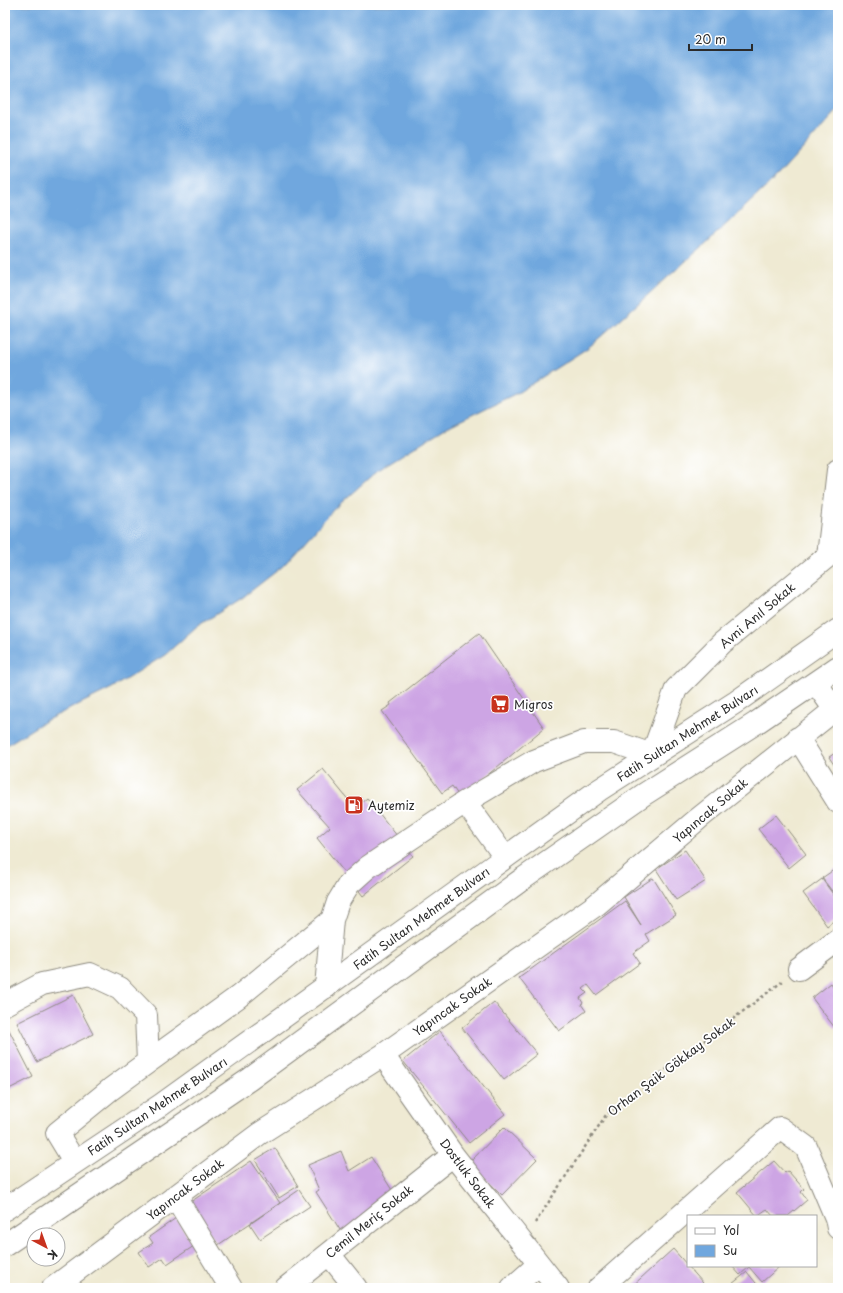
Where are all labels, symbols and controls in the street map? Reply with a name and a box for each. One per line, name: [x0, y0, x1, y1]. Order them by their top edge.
scale bar: [689, 26, 752, 52]
text: 20 m: [695, 30, 726, 48]
street label: Avni Anıl Sokak: [715, 578, 799, 652]
street label: Fatih Sultan Mehmet Bulvarı: [613, 680, 761, 786]
supermarket icon: Migros: [489, 693, 511, 715]
place label: Migros: [514, 695, 553, 713]
street label: Yapıncak Sokak: [669, 773, 751, 847]
fuel station icon: Aytemiz: [343, 794, 365, 816]
place label: Aytemiz: [368, 796, 415, 814]
street label: Fatih Sultan Mehmet Bulvarı: [349, 862, 493, 974]
street label: Yapıncak Sokak: [409, 972, 495, 1040]
street label: Orhan Şaik Gökkay Sokak: [604, 1012, 739, 1120]
street label: Fatih Sultan Mehmet Bulvarı: [84, 1052, 230, 1160]
street label: Dostluk Sokak: [436, 1134, 500, 1212]
street label: Yapıncak Sokak: [143, 1154, 228, 1224]
street label: Cemil Meriç Sokak: [321, 1180, 417, 1262]
legend: [687, 1215, 817, 1267]
text: Yol: [723, 1221, 739, 1239]
north arrow: [26, 1227, 66, 1267]
text: Su: [723, 1241, 737, 1259]
text: K: [44, 1246, 62, 1264]

